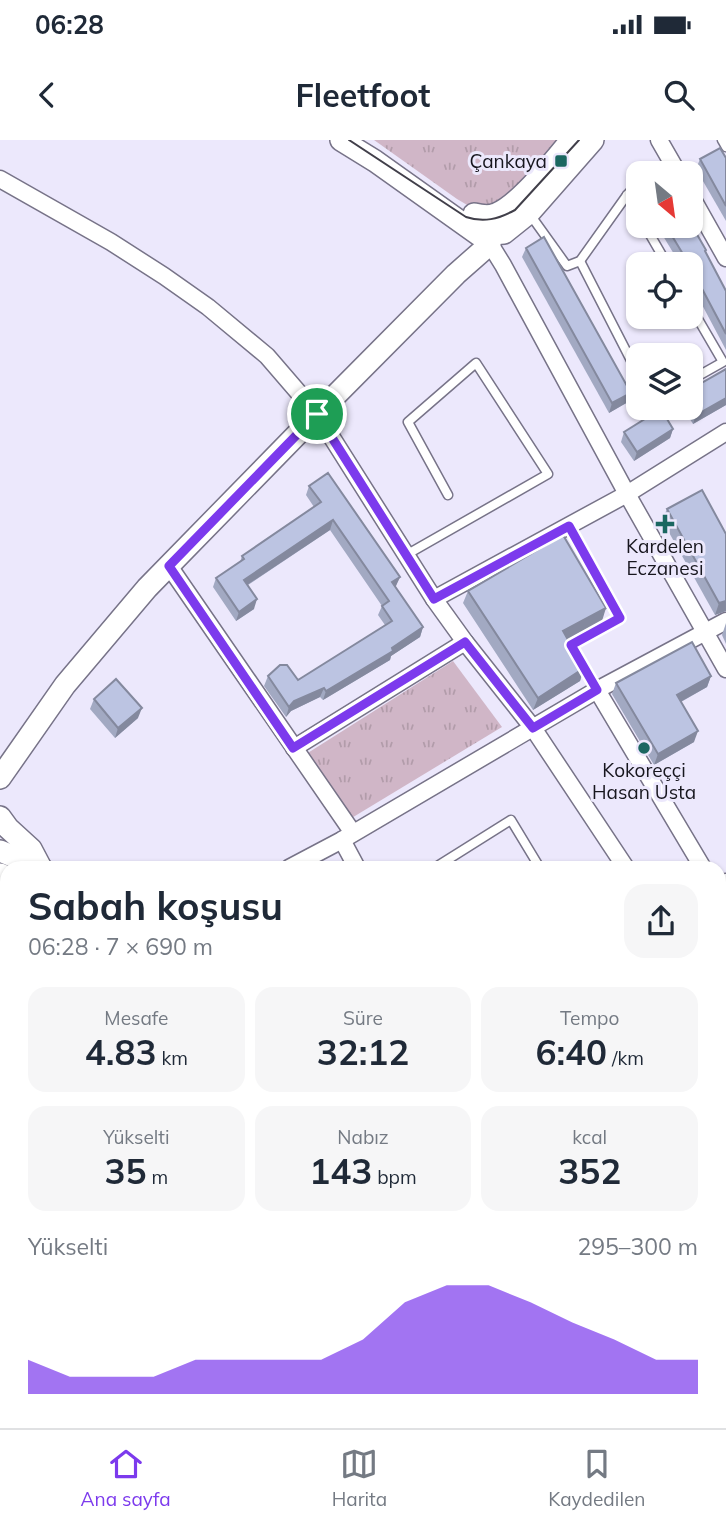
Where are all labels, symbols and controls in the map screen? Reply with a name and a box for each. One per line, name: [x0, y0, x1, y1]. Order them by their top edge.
text: 06:28: [35, 8, 104, 41]
text: Fleetfoot: [296, 75, 430, 115]
icon: back: [28, 76, 66, 114]
icon: search: [660, 76, 698, 114]
place label: Çankaya: [469, 149, 547, 173]
marker: Çankaya: [553, 153, 569, 169]
north arrow: [626, 161, 704, 238]
map controls: [626, 161, 703, 420]
button: locate: [626, 252, 703, 329]
button: layers: [626, 343, 703, 420]
pin: [287, 384, 347, 444]
icon: arrive: [298, 395, 336, 433]
marker: Kardelen Eczanesi: [657, 516, 673, 532]
place label: Kardelen Eczanesi: [626, 534, 704, 580]
marker: Kokoreççi Hasan Usta: [636, 740, 652, 756]
place label: Kokoreççi Hasan Usta: [592, 758, 696, 804]
text: Sabah koşusu: [28, 882, 283, 930]
button: share: [624, 884, 698, 958]
text: 06:28 · 7 × 690 m: [28, 932, 213, 961]
text: Mesafe: [104, 1006, 168, 1030]
text: Süre: [343, 1006, 383, 1030]
text: Tempo: [560, 1006, 619, 1030]
text: 4.83: [85, 1030, 156, 1074]
text: 32:12: [317, 1030, 409, 1074]
text: 6:40: [535, 1030, 607, 1074]
text: km: [156, 1046, 188, 1070]
text: /km: [607, 1046, 644, 1070]
text: Yükselti: [103, 1125, 169, 1149]
text: Nabız: [337, 1125, 389, 1149]
text: kcal: [572, 1125, 607, 1149]
text: 35: [104, 1149, 147, 1193]
text: 143: [309, 1149, 372, 1193]
text: 352: [558, 1149, 621, 1193]
text: m: [147, 1165, 168, 1189]
text: bpm: [372, 1165, 417, 1189]
text: Yükselti: [28, 1232, 108, 1261]
text: 295–300 m: [577, 1232, 698, 1261]
tab: Ana sayfa: [81, 1445, 171, 1511]
tab: Harita: [332, 1445, 387, 1511]
tab: Kaydedilen: [548, 1445, 645, 1511]

